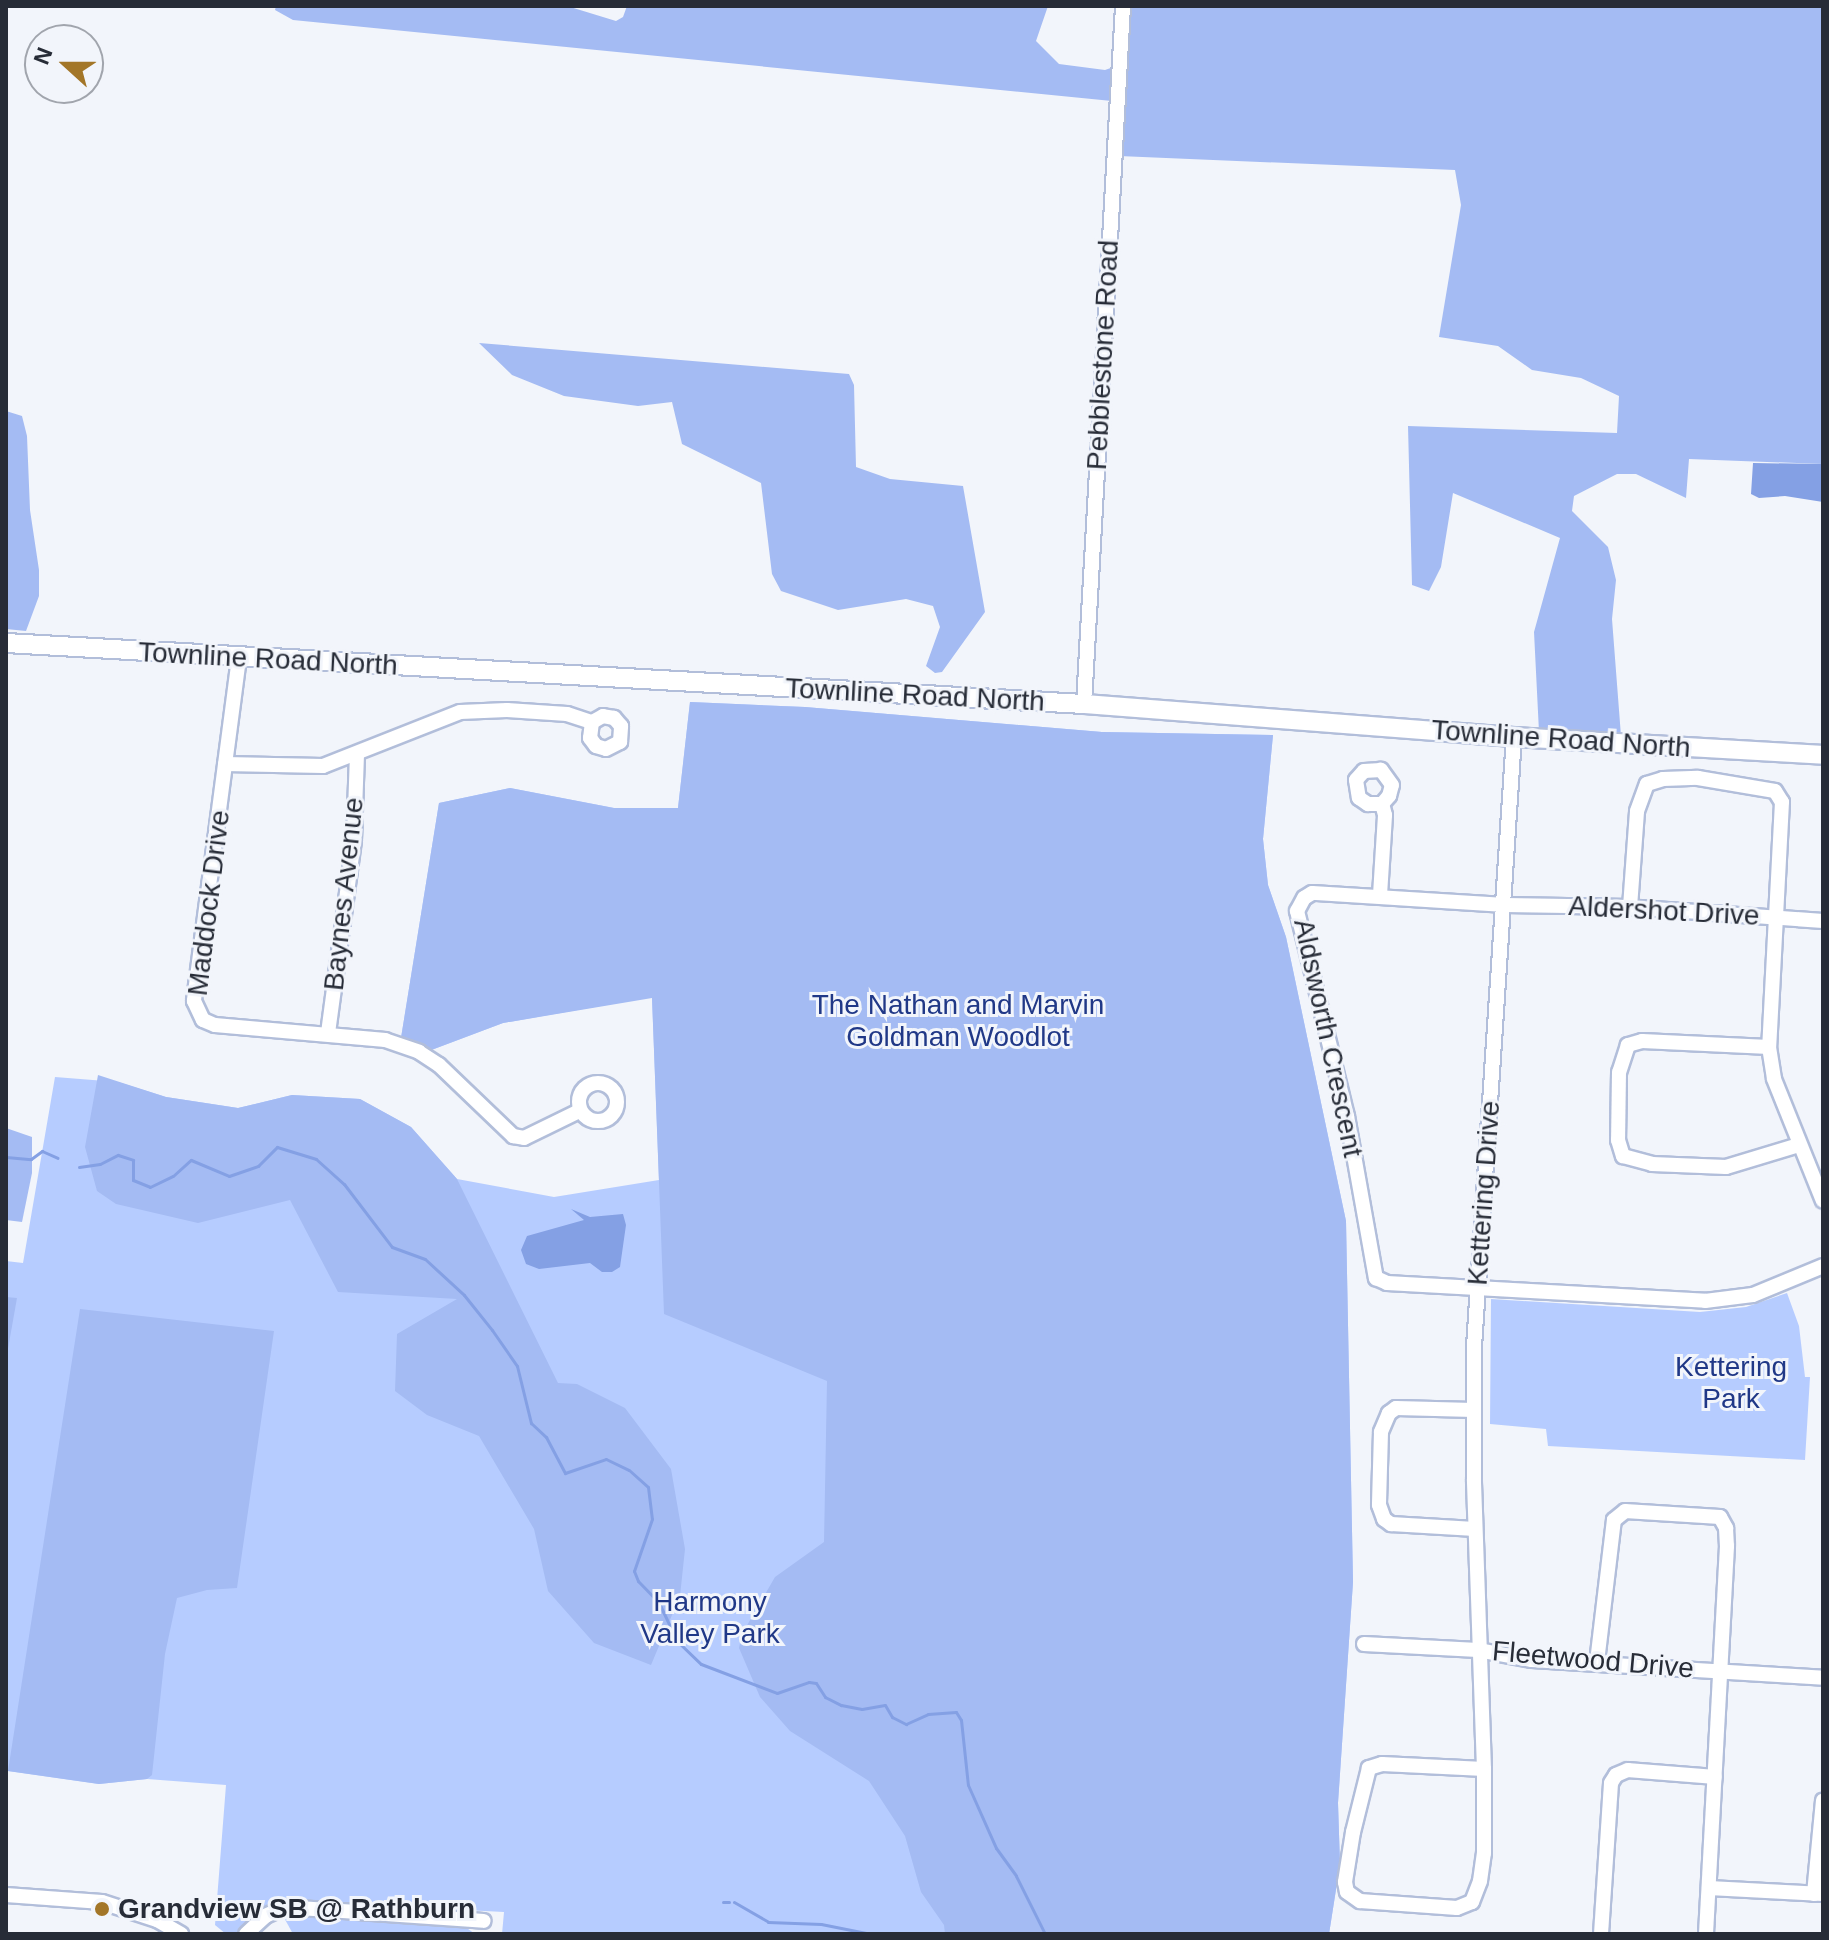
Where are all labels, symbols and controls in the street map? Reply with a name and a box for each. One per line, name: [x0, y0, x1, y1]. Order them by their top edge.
north arrow: [24, 24, 104, 104]
text: N: [28, 44, 58, 68]
street label: Pebblestone Road: [1080, 239, 1126, 471]
street label: Townline Road North: [137, 635, 399, 683]
street label: Townline Road North: [784, 671, 1046, 719]
street label: Townline Road North: [1430, 713, 1692, 765]
street label: Baynes Avenue: [317, 795, 371, 993]
street label: Maddock Drive: [181, 808, 237, 998]
street label: Aldershot Drive: [1568, 889, 1760, 933]
street label: Aldsworth Crescent: [1286, 916, 1370, 1160]
park label: The Nathan and Marvin Goldman Woodlot: [812, 988, 1104, 1054]
street label: Kettering Drive: [1461, 1099, 1507, 1287]
park label: Kettering Park: [1675, 1350, 1787, 1416]
park label: Harmony Valley Park: [640, 1585, 780, 1651]
street label: Fleetwood Drive: [1491, 1634, 1695, 1686]
place label: Grandview SB @ Rathburn: [118, 1892, 475, 1926]
marker: Grandview SB @ Rathburn: [93, 1900, 111, 1918]

